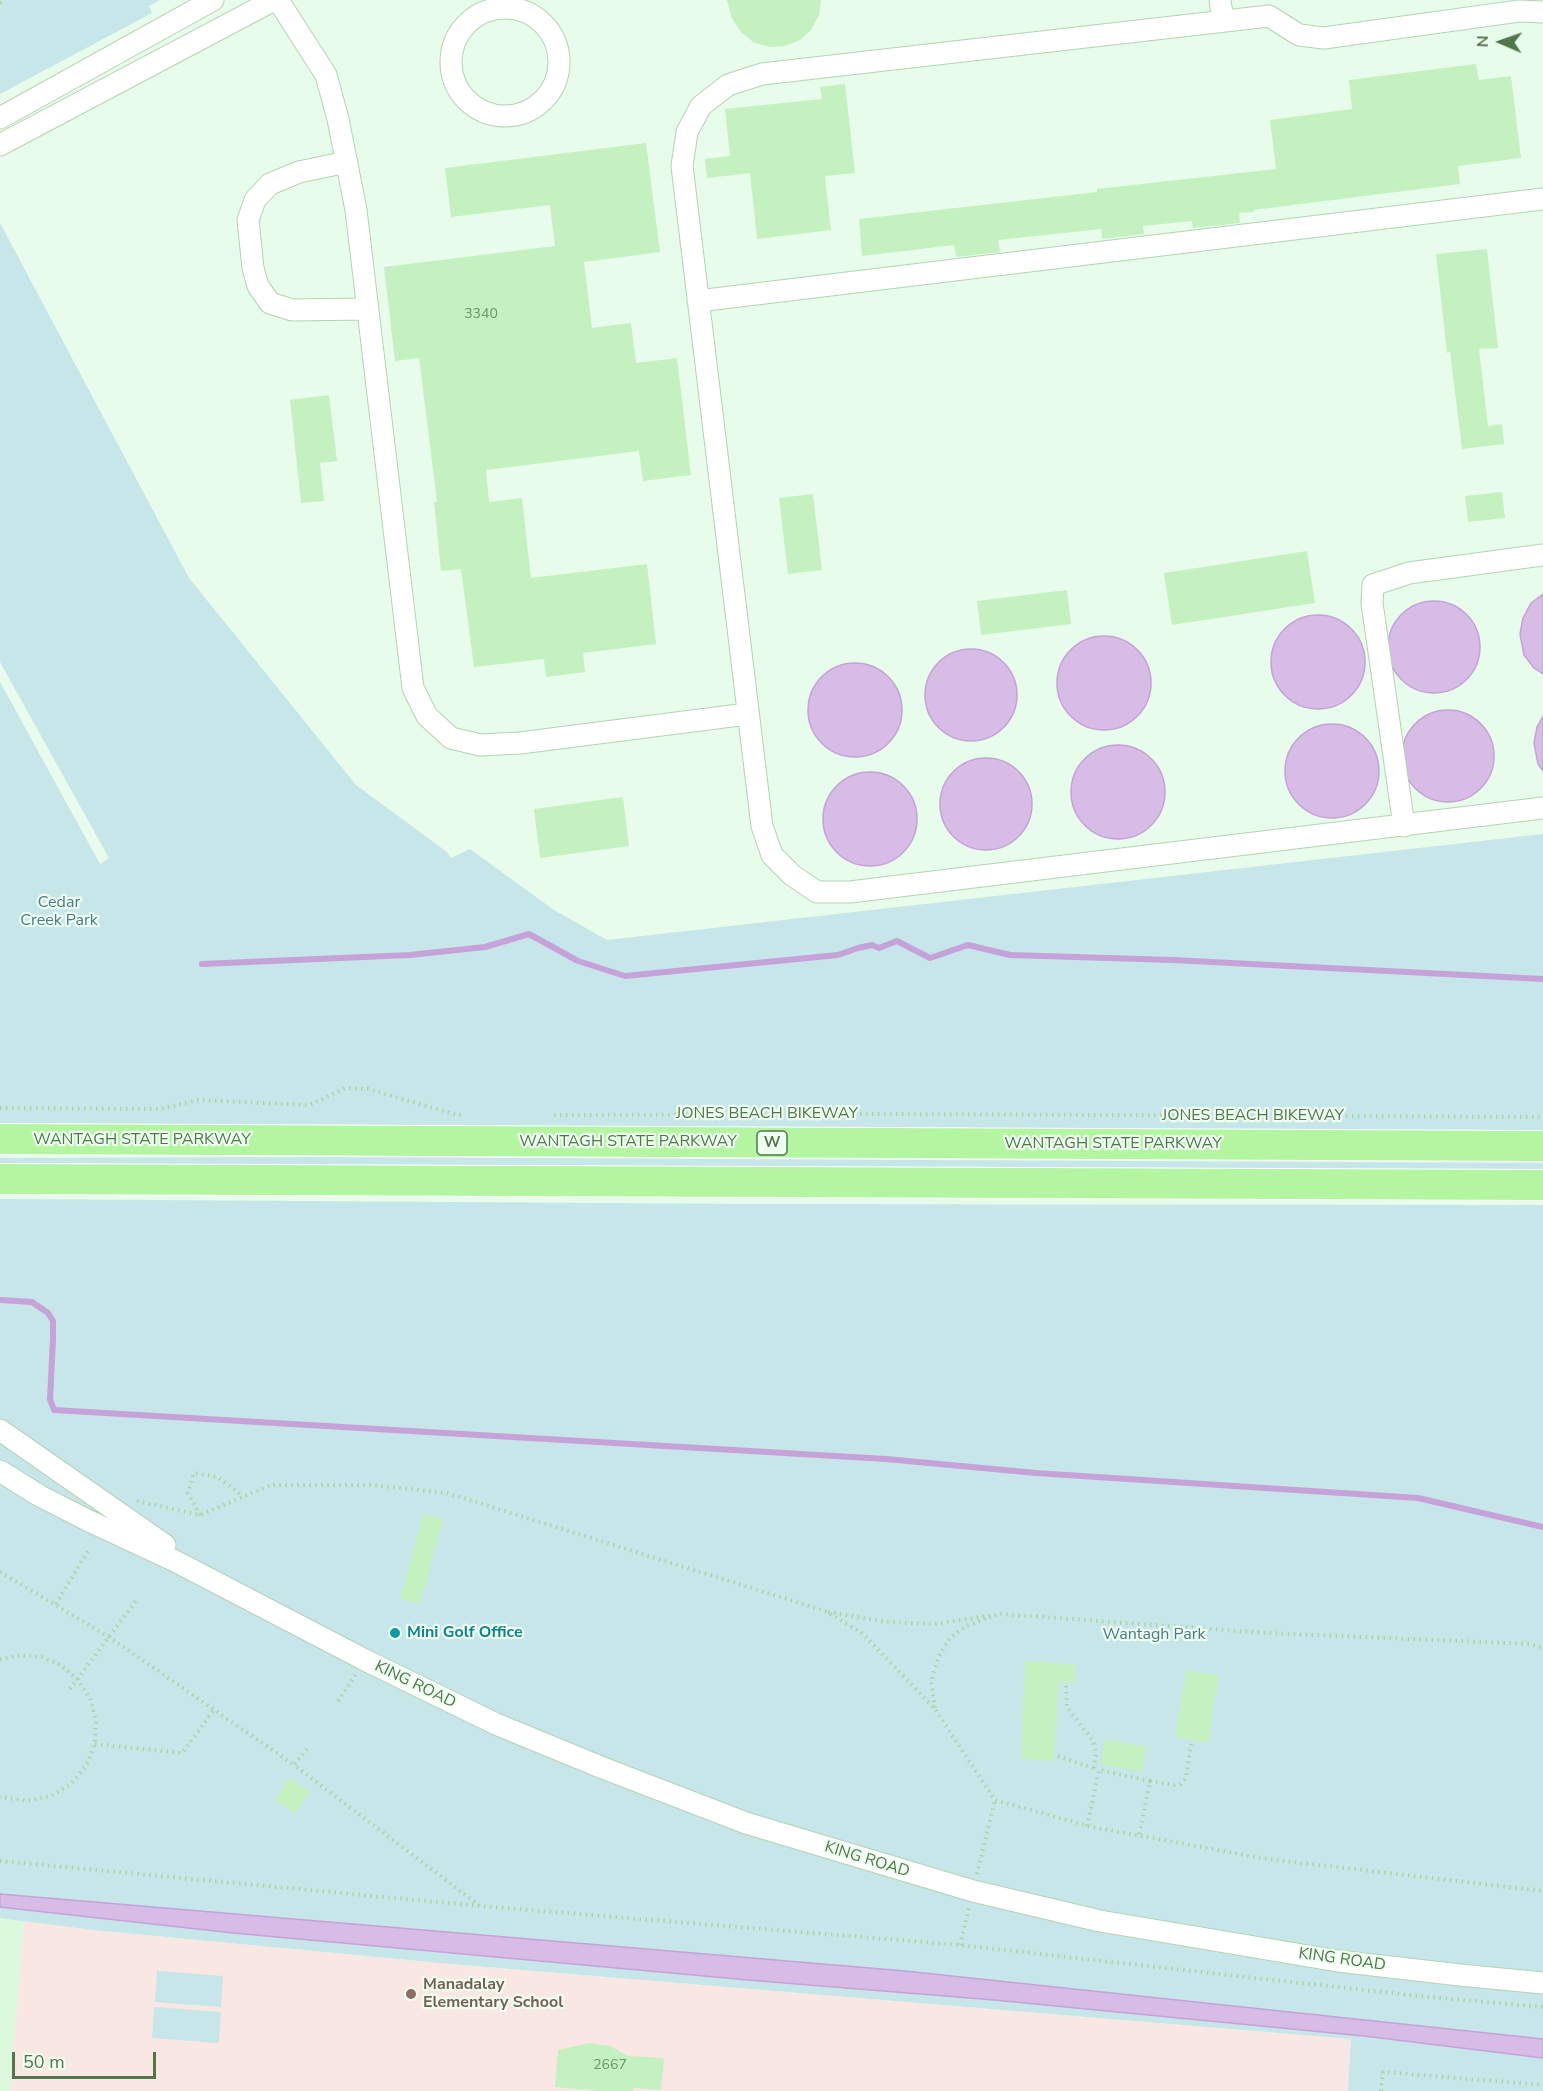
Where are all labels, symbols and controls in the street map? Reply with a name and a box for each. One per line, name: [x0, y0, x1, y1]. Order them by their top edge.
north arrow: [1471, 12, 1531, 72]
text: N: [1472, 35, 1494, 48]
house number: 3340: [464, 307, 498, 323]
park label: Cedar Creek Park: [20, 893, 98, 931]
street label: JONES BEACH BIKEWAY: [676, 1104, 858, 1124]
street label: JONES BEACH BIKEWAY: [1162, 1106, 1344, 1126]
street label: WANTAGH STATE PARKWAY: [33, 1130, 251, 1150]
road number: W: [757, 1131, 787, 1155]
street label: WANTAGH STATE PARKWAY: [519, 1132, 737, 1152]
street label: WANTAGH STATE PARKWAY: [1004, 1134, 1222, 1154]
place label: Mini Golf Office: [407, 1623, 523, 1643]
park label: Wantagh Park: [1103, 1625, 1205, 1645]
marker: Mini Golf Office: [388, 1626, 402, 1640]
street label: KING ROAD: [371, 1657, 459, 1713]
street label: KING ROAD: [822, 1838, 912, 1882]
street label: KING ROAD: [1297, 1944, 1387, 1976]
place label: Manadalay Elementary School: [423, 1975, 563, 2013]
marker: Manadalay Elementary School: [404, 1987, 418, 2001]
scale bar: [15, 2040, 159, 2078]
text: 50 m: [23, 2050, 65, 2074]
house number: 2667: [593, 2058, 627, 2074]

